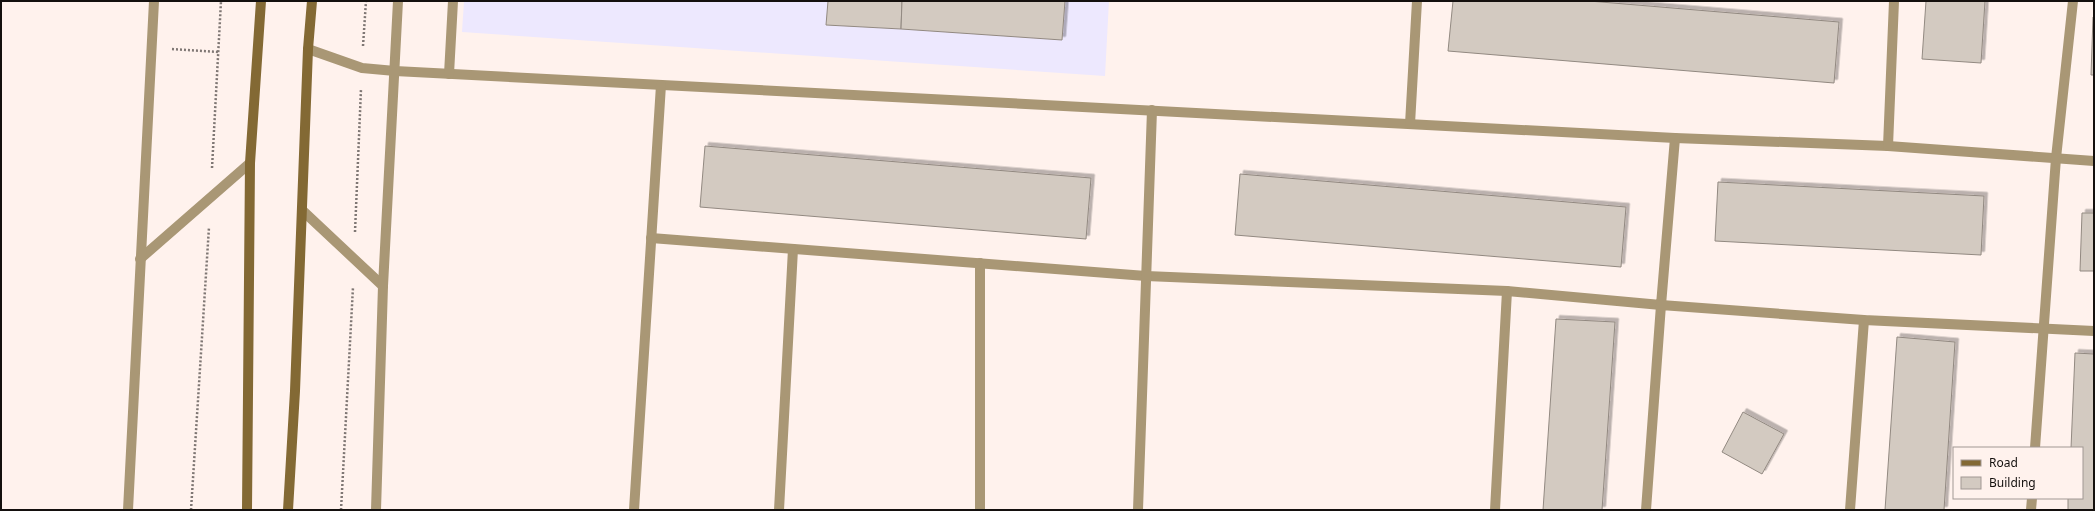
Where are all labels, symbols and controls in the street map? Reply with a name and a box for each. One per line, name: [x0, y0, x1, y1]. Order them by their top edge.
legend: [1953, 447, 2083, 499]
text: Road: [1989, 454, 2018, 471]
text: Building: [1989, 474, 2036, 491]

